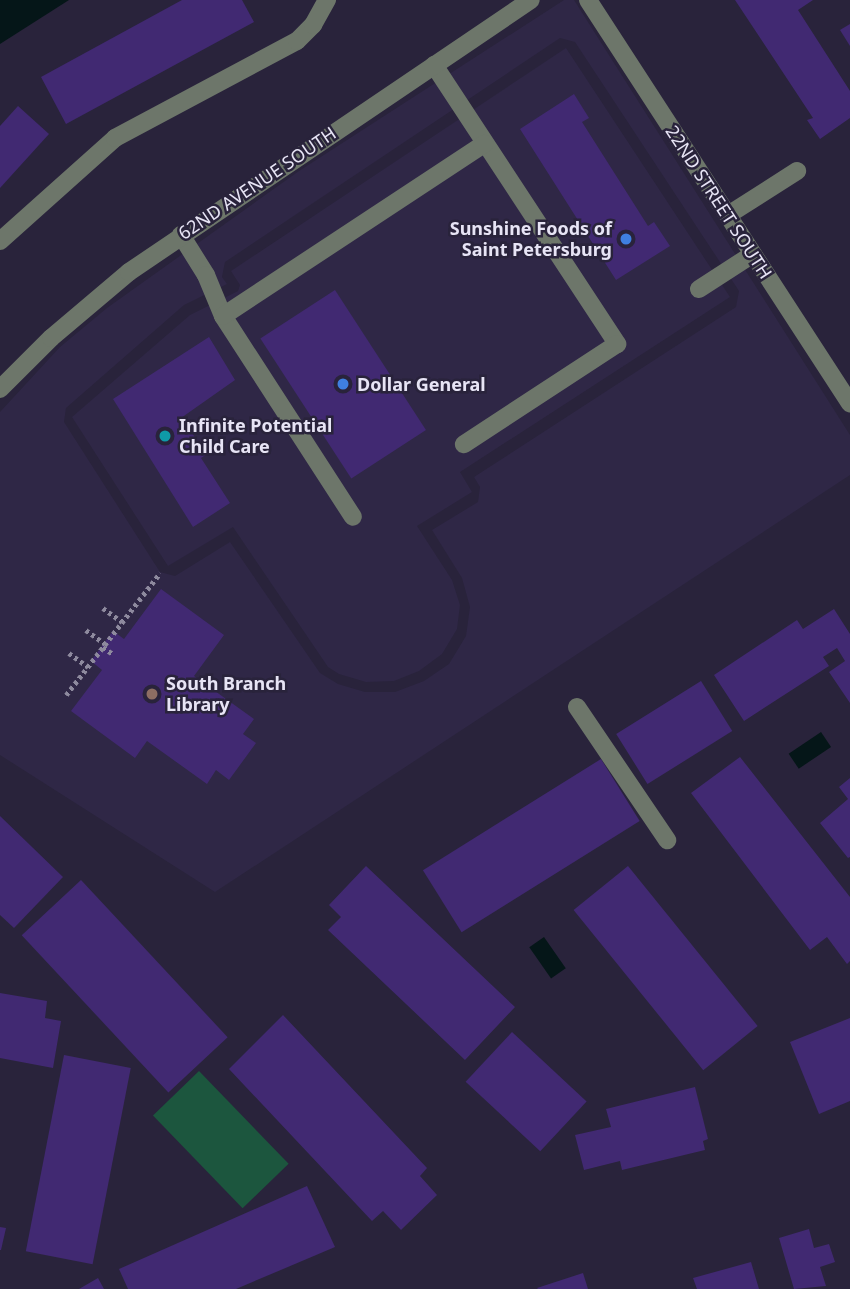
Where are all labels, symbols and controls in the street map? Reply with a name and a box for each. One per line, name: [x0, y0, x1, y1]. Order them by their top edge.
street label: 22ND STREET SOUTH: [661, 121, 777, 283]
street label: 62ND AVENUE SOUTH: [174, 122, 340, 244]
place label: Sunshine Foods of Saint Petersburg: [450, 218, 612, 260]
marker: Sunshine Foods of Saint Petersburg: [618, 231, 634, 247]
place label: Dollar General: [357, 373, 486, 395]
marker: Dollar General: [335, 376, 351, 392]
place label: Infinite Potential Child Care: [179, 415, 332, 458]
marker: Infinite Potential Child Care: [157, 428, 173, 444]
place label: South Branch Library: [166, 673, 286, 716]
marker: South Branch Library: [144, 686, 160, 702]

